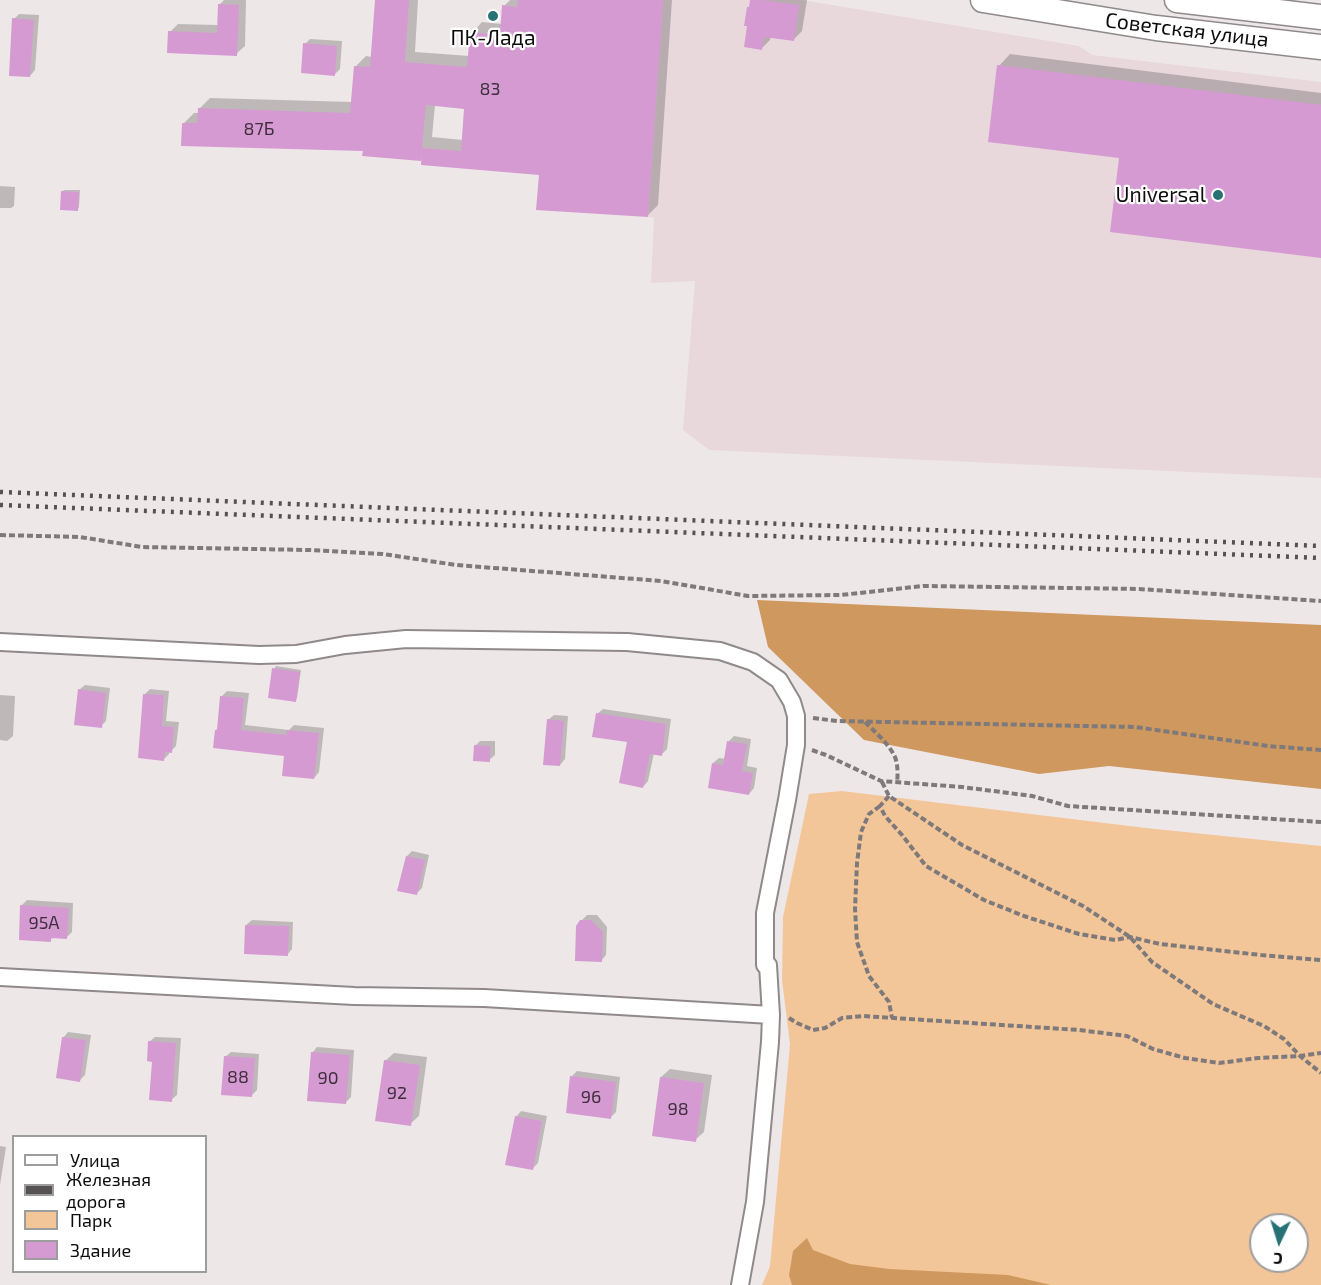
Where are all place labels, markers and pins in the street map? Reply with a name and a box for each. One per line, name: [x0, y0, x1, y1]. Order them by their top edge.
marker: ПК-Лада: [486, 9, 500, 23]
place label: ПК-Лада: [450, 25, 536, 51]
place label: Universal: [1115, 182, 1206, 208]
marker: Universal: [1211, 188, 1225, 202]

